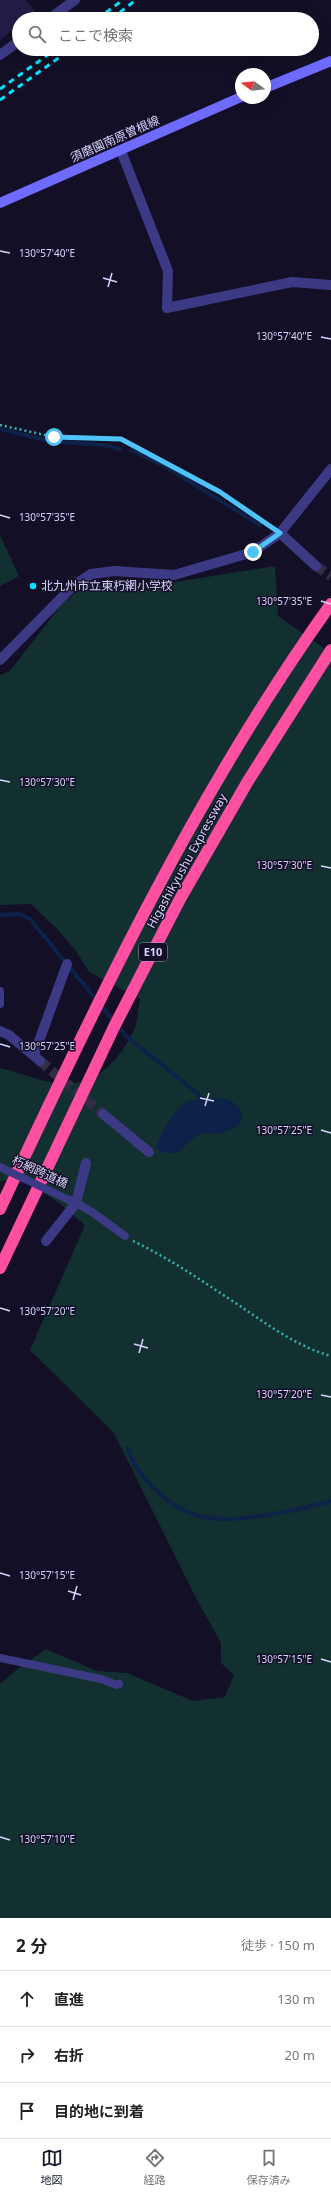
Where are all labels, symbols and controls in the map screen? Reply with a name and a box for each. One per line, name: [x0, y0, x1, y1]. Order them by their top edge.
search box: [12, 12, 319, 56]
icon: search: [26, 23, 48, 45]
text: ここで検索: [58, 25, 133, 45]
north arrow: [235, 68, 271, 104]
street label: 須磨園南原曽根線: [67, 111, 162, 166]
text: 130°57'40"E: [19, 246, 75, 260]
text: 130°57'40"E: [256, 329, 312, 343]
route start: [45, 428, 63, 446]
text: 130°57'35"E: [19, 510, 75, 524]
route end: [244, 543, 262, 561]
place label: 北九州市立東朽網小学校: [41, 577, 173, 594]
marker: 北九州市立東朽網小学校: [28, 581, 38, 591]
text: 130°57'35"E: [256, 594, 312, 608]
text: 130°57'30"E: [19, 775, 75, 789]
street label: Higashikyushu Expressway: [142, 790, 231, 931]
text: 130°57'30"E: [256, 858, 312, 872]
road number: E10: [139, 943, 167, 961]
text: 130°57'25"E: [19, 1039, 75, 1053]
text: 130°57'25"E: [256, 1123, 312, 1137]
street label: 朽網跨道橋: [9, 1151, 71, 1192]
text: 130°57'20"E: [19, 1304, 75, 1318]
text: 130°57'20"E: [256, 1387, 312, 1401]
text: 130°57'15"E: [19, 1568, 75, 1582]
text: 130°57'15"E: [256, 1652, 312, 1666]
text: 130°57'10"E: [19, 1832, 75, 1846]
text: 2 分: [16, 1934, 47, 1957]
text: 徒歩 · 150 m: [241, 1936, 315, 1954]
icon: ahead: [16, 1988, 38, 2010]
text: 直進: [54, 1989, 84, 2009]
text: 130 m: [277, 1990, 315, 2008]
icon: right: [16, 2044, 38, 2066]
text: 右折: [54, 2045, 84, 2065]
text: 20 m: [285, 2046, 315, 2064]
icon: arrive: [16, 2100, 38, 2122]
text: 目的地に到着: [54, 2101, 144, 2121]
tab: 地図: [41, 2147, 63, 2187]
tab: 経路: [144, 2147, 166, 2187]
tab: 保存済み: [247, 2147, 291, 2187]

